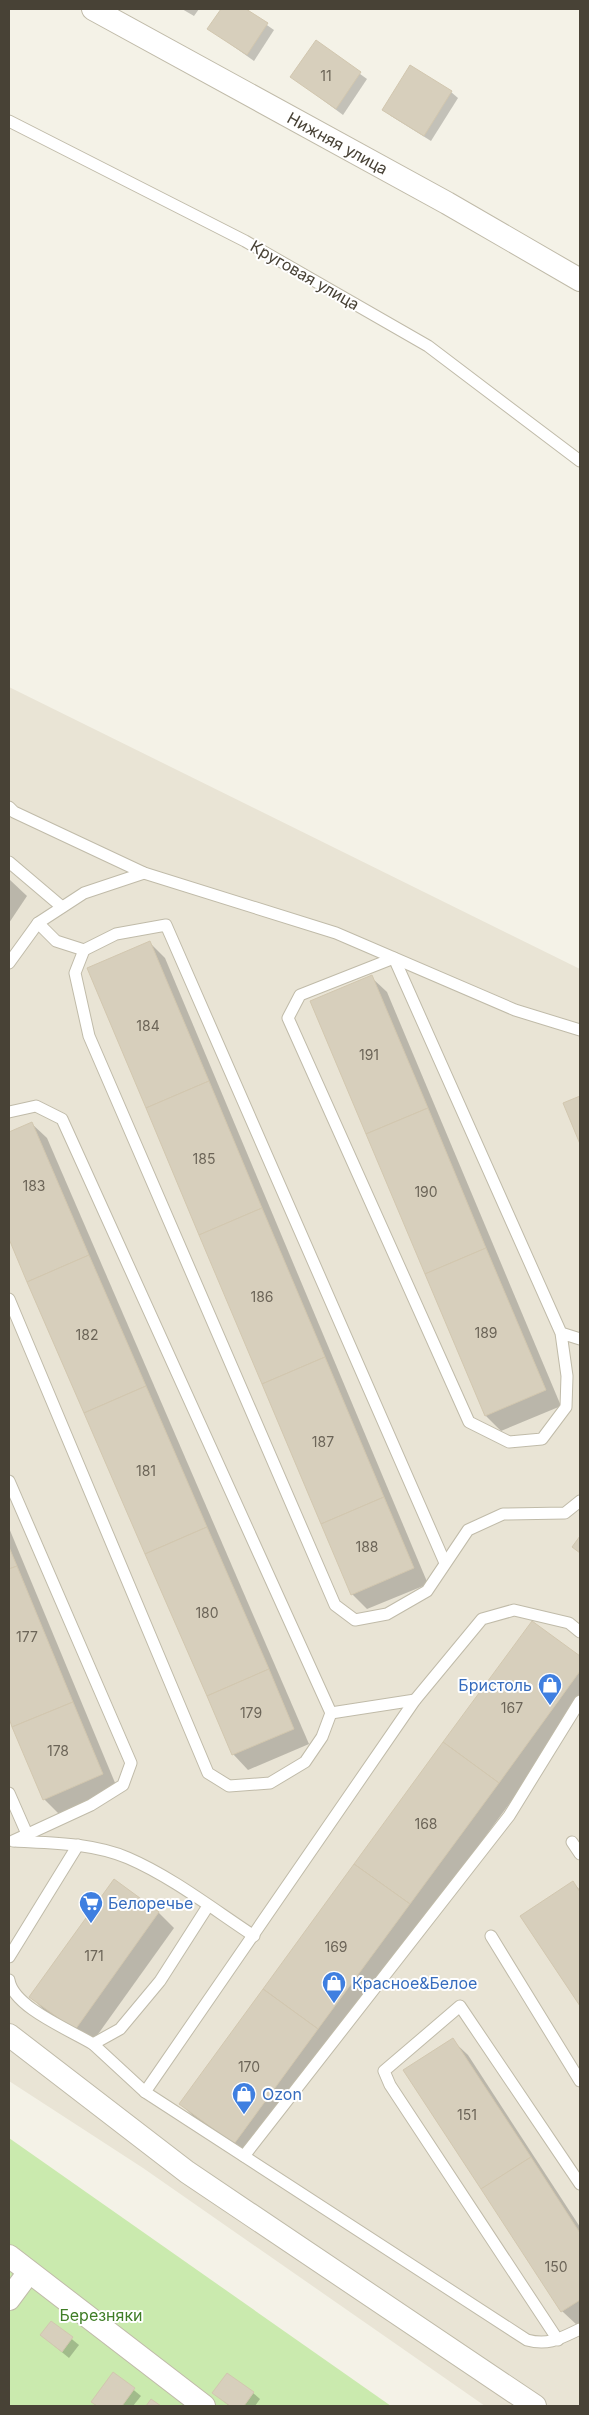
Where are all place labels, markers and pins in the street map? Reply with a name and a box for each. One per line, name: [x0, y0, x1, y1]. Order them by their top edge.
shop icon: Бристоль: [537, 1672, 563, 1706]
place label: Бристоль: [458, 1675, 532, 1695]
supermarket icon: Белоречье: [78, 1890, 104, 1924]
place label: Белоречье: [108, 1893, 193, 1913]
shop icon: Красное&Белое: [321, 1970, 347, 2004]
place label: Красное&Белое: [352, 1973, 477, 1993]
shop icon: Ozon: [231, 2081, 257, 2115]
place label: Ozon: [262, 2084, 302, 2104]

